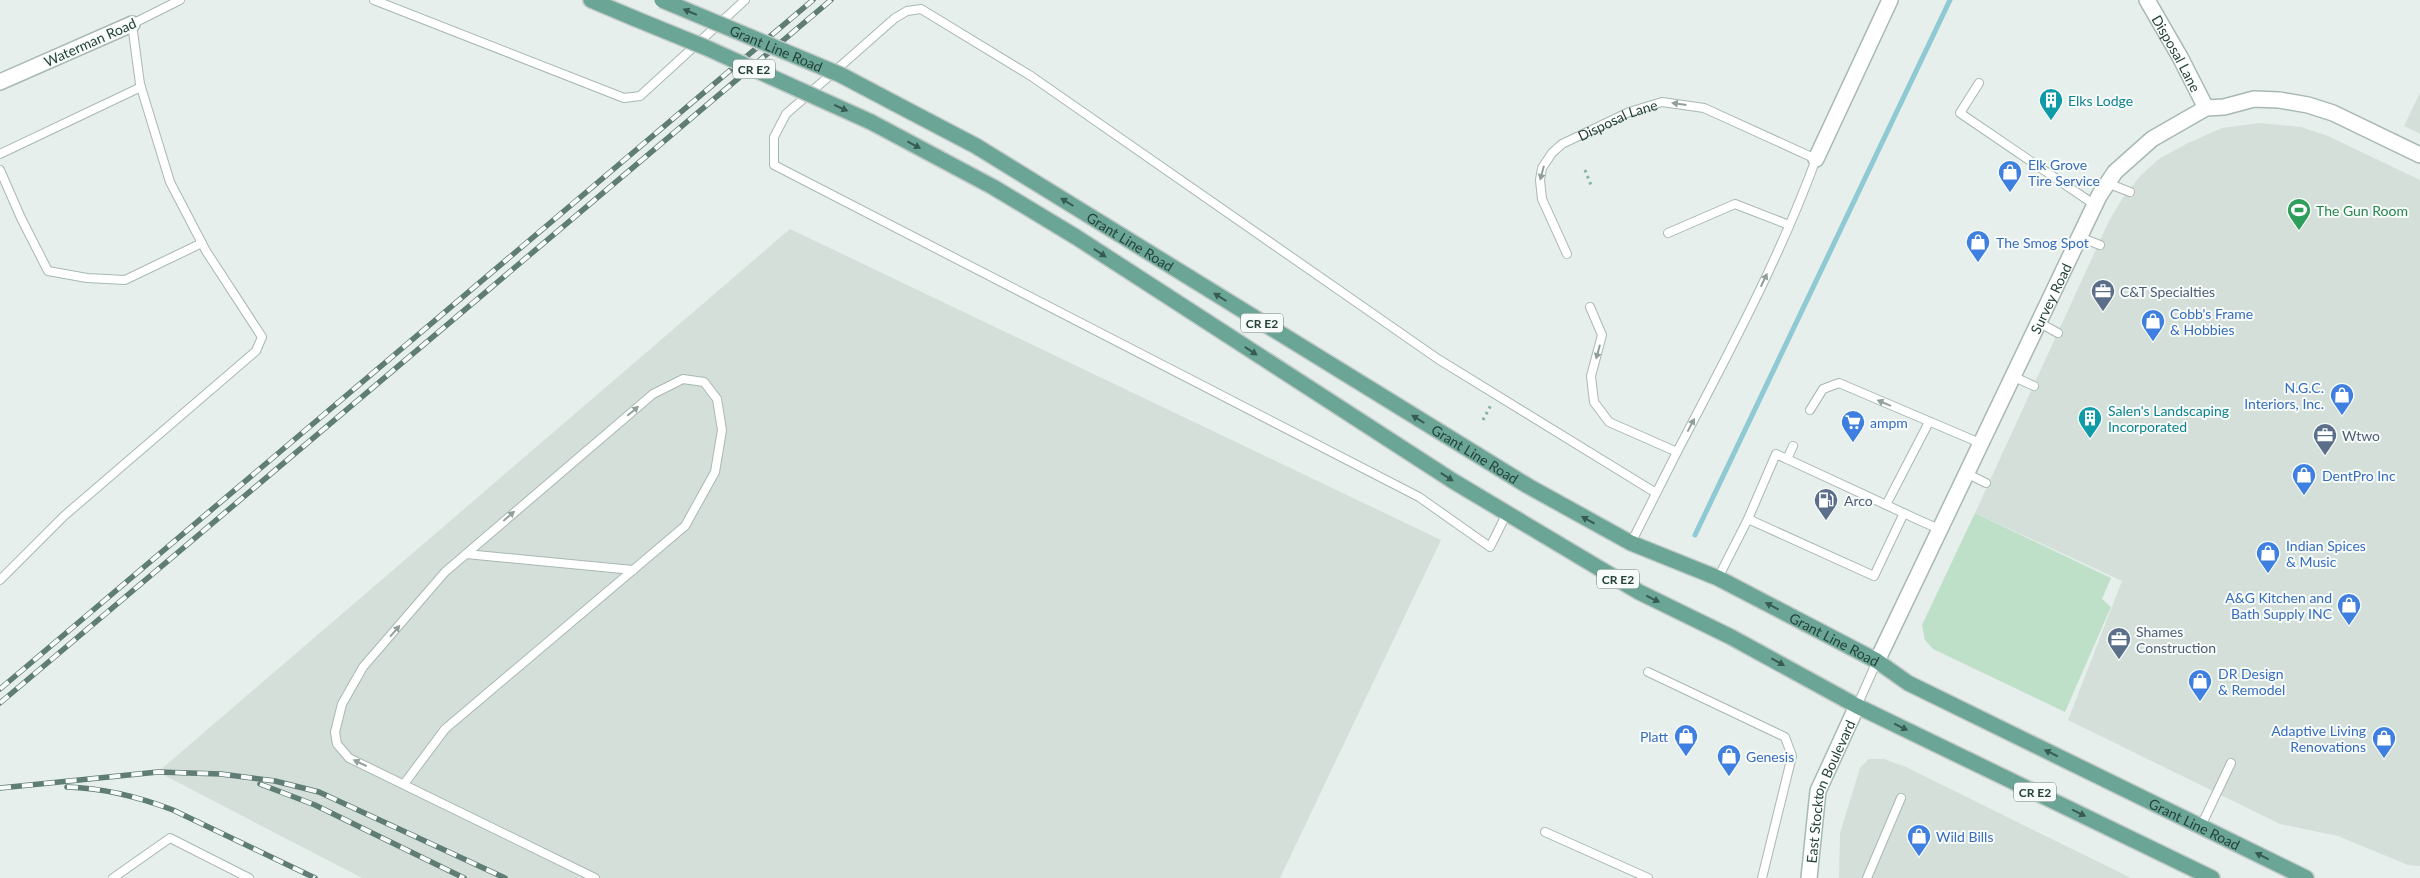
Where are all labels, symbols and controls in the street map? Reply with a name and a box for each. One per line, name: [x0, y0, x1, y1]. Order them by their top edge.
one-way arrow: [683, 7, 697, 15]
street label: Disposal Lane: [2149, 12, 2205, 94]
street label: Waterman Road: [41, 14, 139, 70]
street label: Grant Line Road: [727, 21, 825, 75]
road number: CR E2: [733, 60, 775, 78]
building icon: Elks Lodge: [2038, 87, 2064, 121]
place label: Elks Lodge: [2068, 92, 2133, 109]
street label: Disposal Lane: [1575, 95, 1659, 144]
one-way arrow: [1671, 100, 1687, 108]
one-way arrow: [833, 104, 848, 113]
one-way arrow: [907, 141, 922, 149]
place label: Elk Grove Tire Service: [2028, 156, 2100, 189]
shop icon: Elk Grove Tire Service: [1997, 159, 2023, 193]
one-way arrow: [1538, 165, 1546, 181]
sports icon: The Gun Room: [2286, 197, 2312, 231]
one-way arrow: [1060, 198, 1074, 207]
place label: The Gun Room: [2316, 202, 2408, 219]
street label: Grant Line Road: [1084, 208, 1177, 274]
shop icon: The Smog Spot: [1965, 229, 1991, 263]
place label: The Smog Spot: [1996, 234, 2089, 251]
one-way arrow: [1094, 248, 1107, 257]
street label: Survey Road: [2026, 260, 2074, 336]
one-way arrow: [1760, 273, 1768, 287]
office icon: C&T Specialties: [2090, 278, 2116, 312]
place label: C&T Specialties: [2120, 283, 2215, 300]
one-way arrow: [1214, 292, 1227, 302]
place label: Cobb's Frame & Hobbies: [2170, 305, 2253, 338]
shop icon: Cobb's Frame & Hobbies: [2140, 308, 2166, 342]
road number: CR E2: [1241, 314, 1283, 332]
one-way arrow: [1593, 345, 1601, 360]
one-way arrow: [1244, 346, 1258, 356]
place label: N.G.C. Interiors, Inc.: [2244, 379, 2324, 412]
shop icon: N.G.C. Interiors, Inc.: [2329, 382, 2355, 416]
one-way arrow: [1876, 399, 1891, 407]
place label: Salen's Landscaping Incorporated: [2108, 402, 2229, 435]
building icon: Salen's Landscaping Incorporated: [2077, 405, 2103, 439]
one-way arrow: [627, 406, 640, 417]
supermarket icon: ampm: [1840, 409, 1866, 443]
one-way arrow: [1411, 414, 1425, 424]
place label: ampm: [1870, 414, 1908, 431]
one-way arrow: [1687, 418, 1695, 432]
street label: Grant Line Road: [1429, 420, 1522, 487]
office icon: Wtwo: [2312, 422, 2338, 456]
place label: Wtwo: [2342, 427, 2380, 444]
shop icon: DentPro Inc: [2291, 462, 2317, 496]
place label: DentPro Inc: [2322, 467, 2396, 484]
one-way arrow: [1440, 472, 1453, 481]
fuel station icon: Arco: [1813, 487, 1839, 521]
place label: Arco: [1844, 492, 1873, 509]
one-way arrow: [503, 511, 516, 522]
one-way arrow: [1581, 515, 1595, 524]
place label: Indian Spices & Music: [2286, 537, 2366, 570]
shop icon: Indian Spices & Music: [2255, 540, 2281, 574]
road number: CR E2: [1597, 570, 1639, 588]
place label: A&G Kitchen and Bath Supply INC: [2225, 589, 2333, 622]
shop icon: A&G Kitchen and Bath Supply INC: [2336, 592, 2362, 626]
one-way arrow: [1646, 595, 1661, 603]
one-way arrow: [1764, 602, 1779, 610]
street label: Grant Line Road: [1787, 608, 1882, 669]
place label: Shames Construction: [2136, 623, 2216, 656]
one-way arrow: [389, 624, 400, 637]
office icon: Shames Construction: [2106, 626, 2132, 660]
one-way arrow: [1771, 658, 1785, 667]
place label: DR Design & Remodel: [2218, 665, 2285, 698]
shop icon: DR Design & Remodel: [2187, 668, 2213, 702]
street label: East Stockton Boulevard: [1802, 717, 1858, 864]
place label: Adaptive Living Renovations: [2271, 722, 2366, 755]
shop icon: Platt: [1673, 723, 1699, 757]
one-way arrow: [1894, 723, 1908, 731]
shop icon: Adaptive Living Renovations: [2371, 725, 2397, 759]
place label: Platt: [1640, 728, 1668, 745]
shop icon: Genesis: [1716, 743, 1742, 777]
place label: Genesis: [1746, 748, 1794, 765]
one-way arrow: [2044, 748, 2058, 756]
one-way arrow: [353, 759, 367, 767]
road number: CR E2: [2014, 782, 2056, 802]
street label: Grant Line Road: [2147, 794, 2243, 853]
one-way arrow: [2072, 809, 2086, 817]
shop icon: Wild Bills: [1906, 823, 1932, 857]
place label: Wild Bills: [1936, 828, 1993, 845]
one-way arrow: [2255, 852, 2270, 860]

